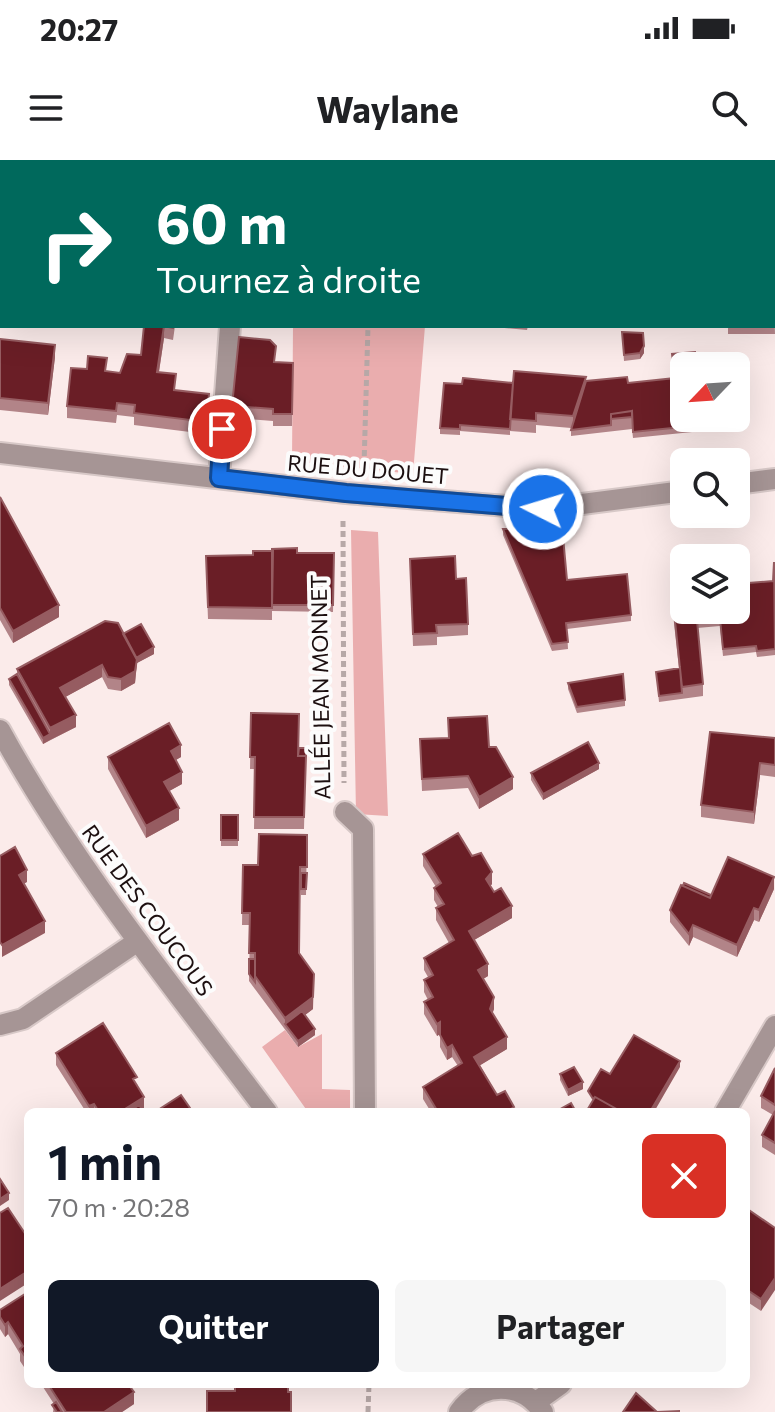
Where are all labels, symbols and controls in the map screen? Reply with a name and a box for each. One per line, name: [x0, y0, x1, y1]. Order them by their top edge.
text: 20:27: [40, 10, 118, 47]
icon: menu: [24, 86, 68, 130]
text: Waylane: [316, 86, 459, 130]
icon: search: [707, 86, 751, 130]
text: 60 m: [156, 187, 287, 256]
icon: right: [24, 192, 128, 296]
text: Tournez à droite: [156, 256, 421, 300]
north arrow: [670, 352, 750, 432]
map controls: [670, 352, 750, 624]
pin: [188, 395, 256, 463]
icon: arrive: [200, 407, 244, 451]
button: search: [670, 448, 750, 528]
street label: RUE DU DOUET: [286, 449, 450, 489]
position arrow: [501, 467, 585, 551]
button: layers: [670, 544, 750, 624]
street label: ALLÉE JEAN MONNET: [305, 574, 335, 800]
street label: RUE DES COUCOUS: [77, 819, 219, 1001]
text: 1 min: [48, 1131, 162, 1190]
button: close: [642, 1134, 726, 1218]
text: 70 m · 20:28: [48, 1191, 190, 1222]
button: Quitter: [48, 1280, 379, 1372]
button: Partager: [395, 1280, 726, 1372]

